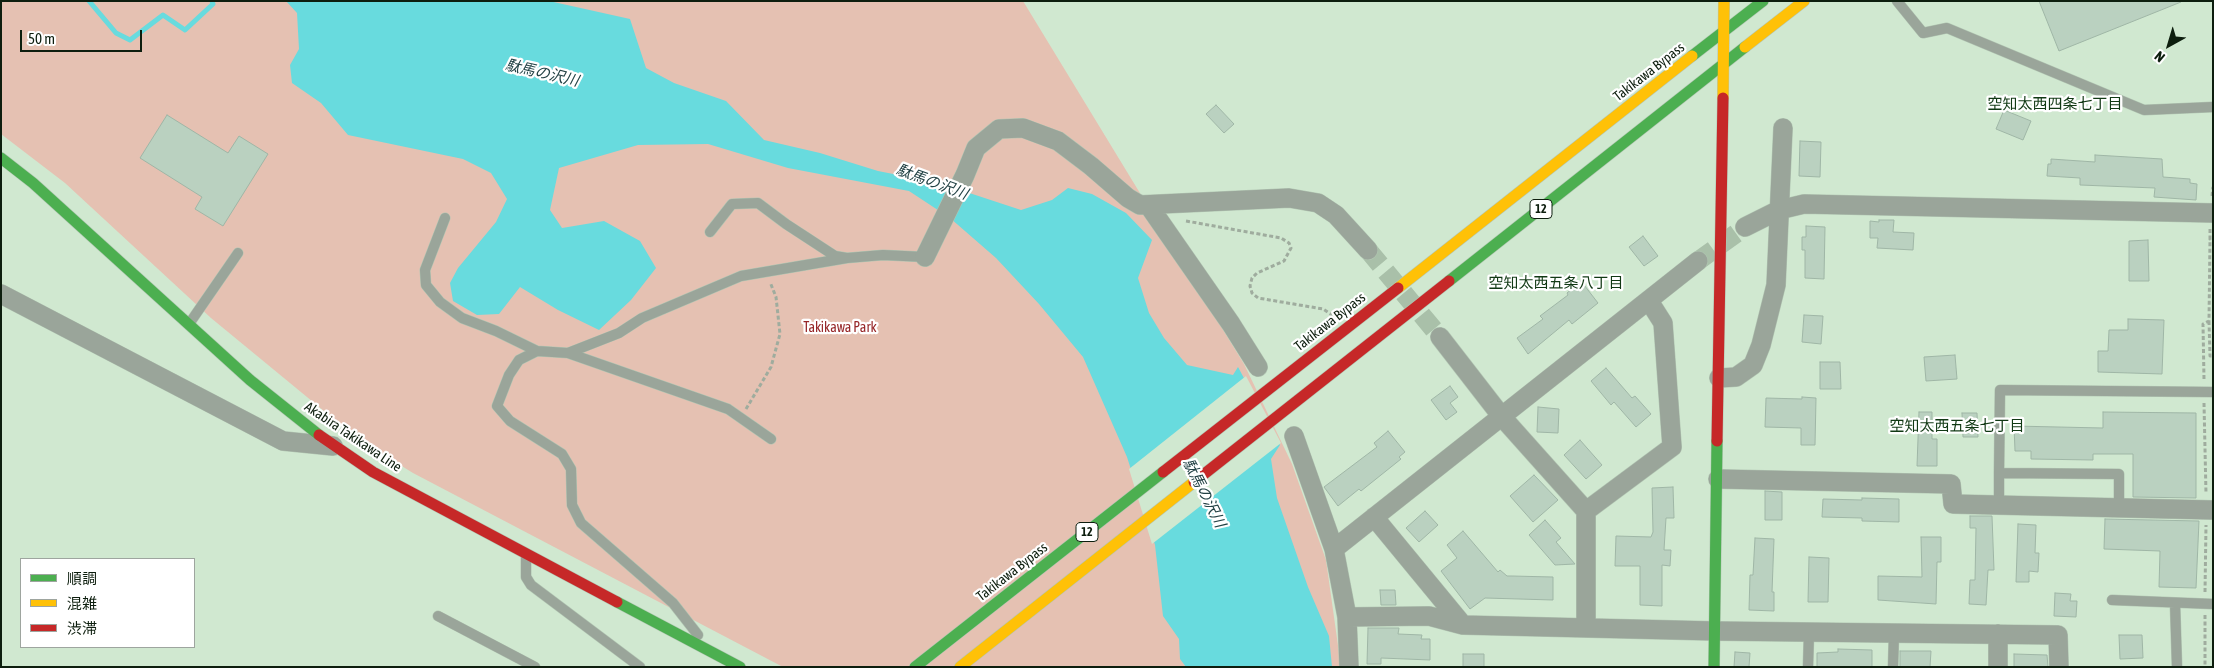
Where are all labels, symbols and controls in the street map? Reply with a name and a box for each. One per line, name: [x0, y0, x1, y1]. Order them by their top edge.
scale bar: [22, 20, 145, 52]
north arrow: [2144, 20, 2194, 70]
text: 50 m: [28, 30, 55, 47]
street label: Takikawa Bypass: [1610, 39, 1688, 105]
text: N: [2151, 48, 2168, 65]
water label: 駄馬の沢川: [503, 56, 581, 90]
district label: 空知太西四条七丁目: [1988, 95, 2122, 113]
water label: 駄馬の沢川: [894, 161, 970, 203]
road number: 12: [1530, 200, 1552, 218]
district label: 空知太西五条八丁目: [1489, 274, 1623, 292]
street label: Takikawa Bypass: [1291, 289, 1369, 355]
park label: Takikawa Park: [803, 320, 877, 336]
street label: Akabira Takikawa Line: [301, 398, 405, 476]
district label: 空知太西五条七丁目: [1890, 417, 2024, 435]
water label: 駄馬の沢川: [1179, 456, 1229, 530]
road number: 12: [1076, 522, 1098, 542]
street label: Takikawa Bypass: [973, 539, 1051, 605]
legend: [20, 558, 195, 648]
text: 順調: [67, 570, 97, 587]
text: 混雑: [67, 595, 97, 612]
text: 渋滞: [67, 620, 97, 637]

